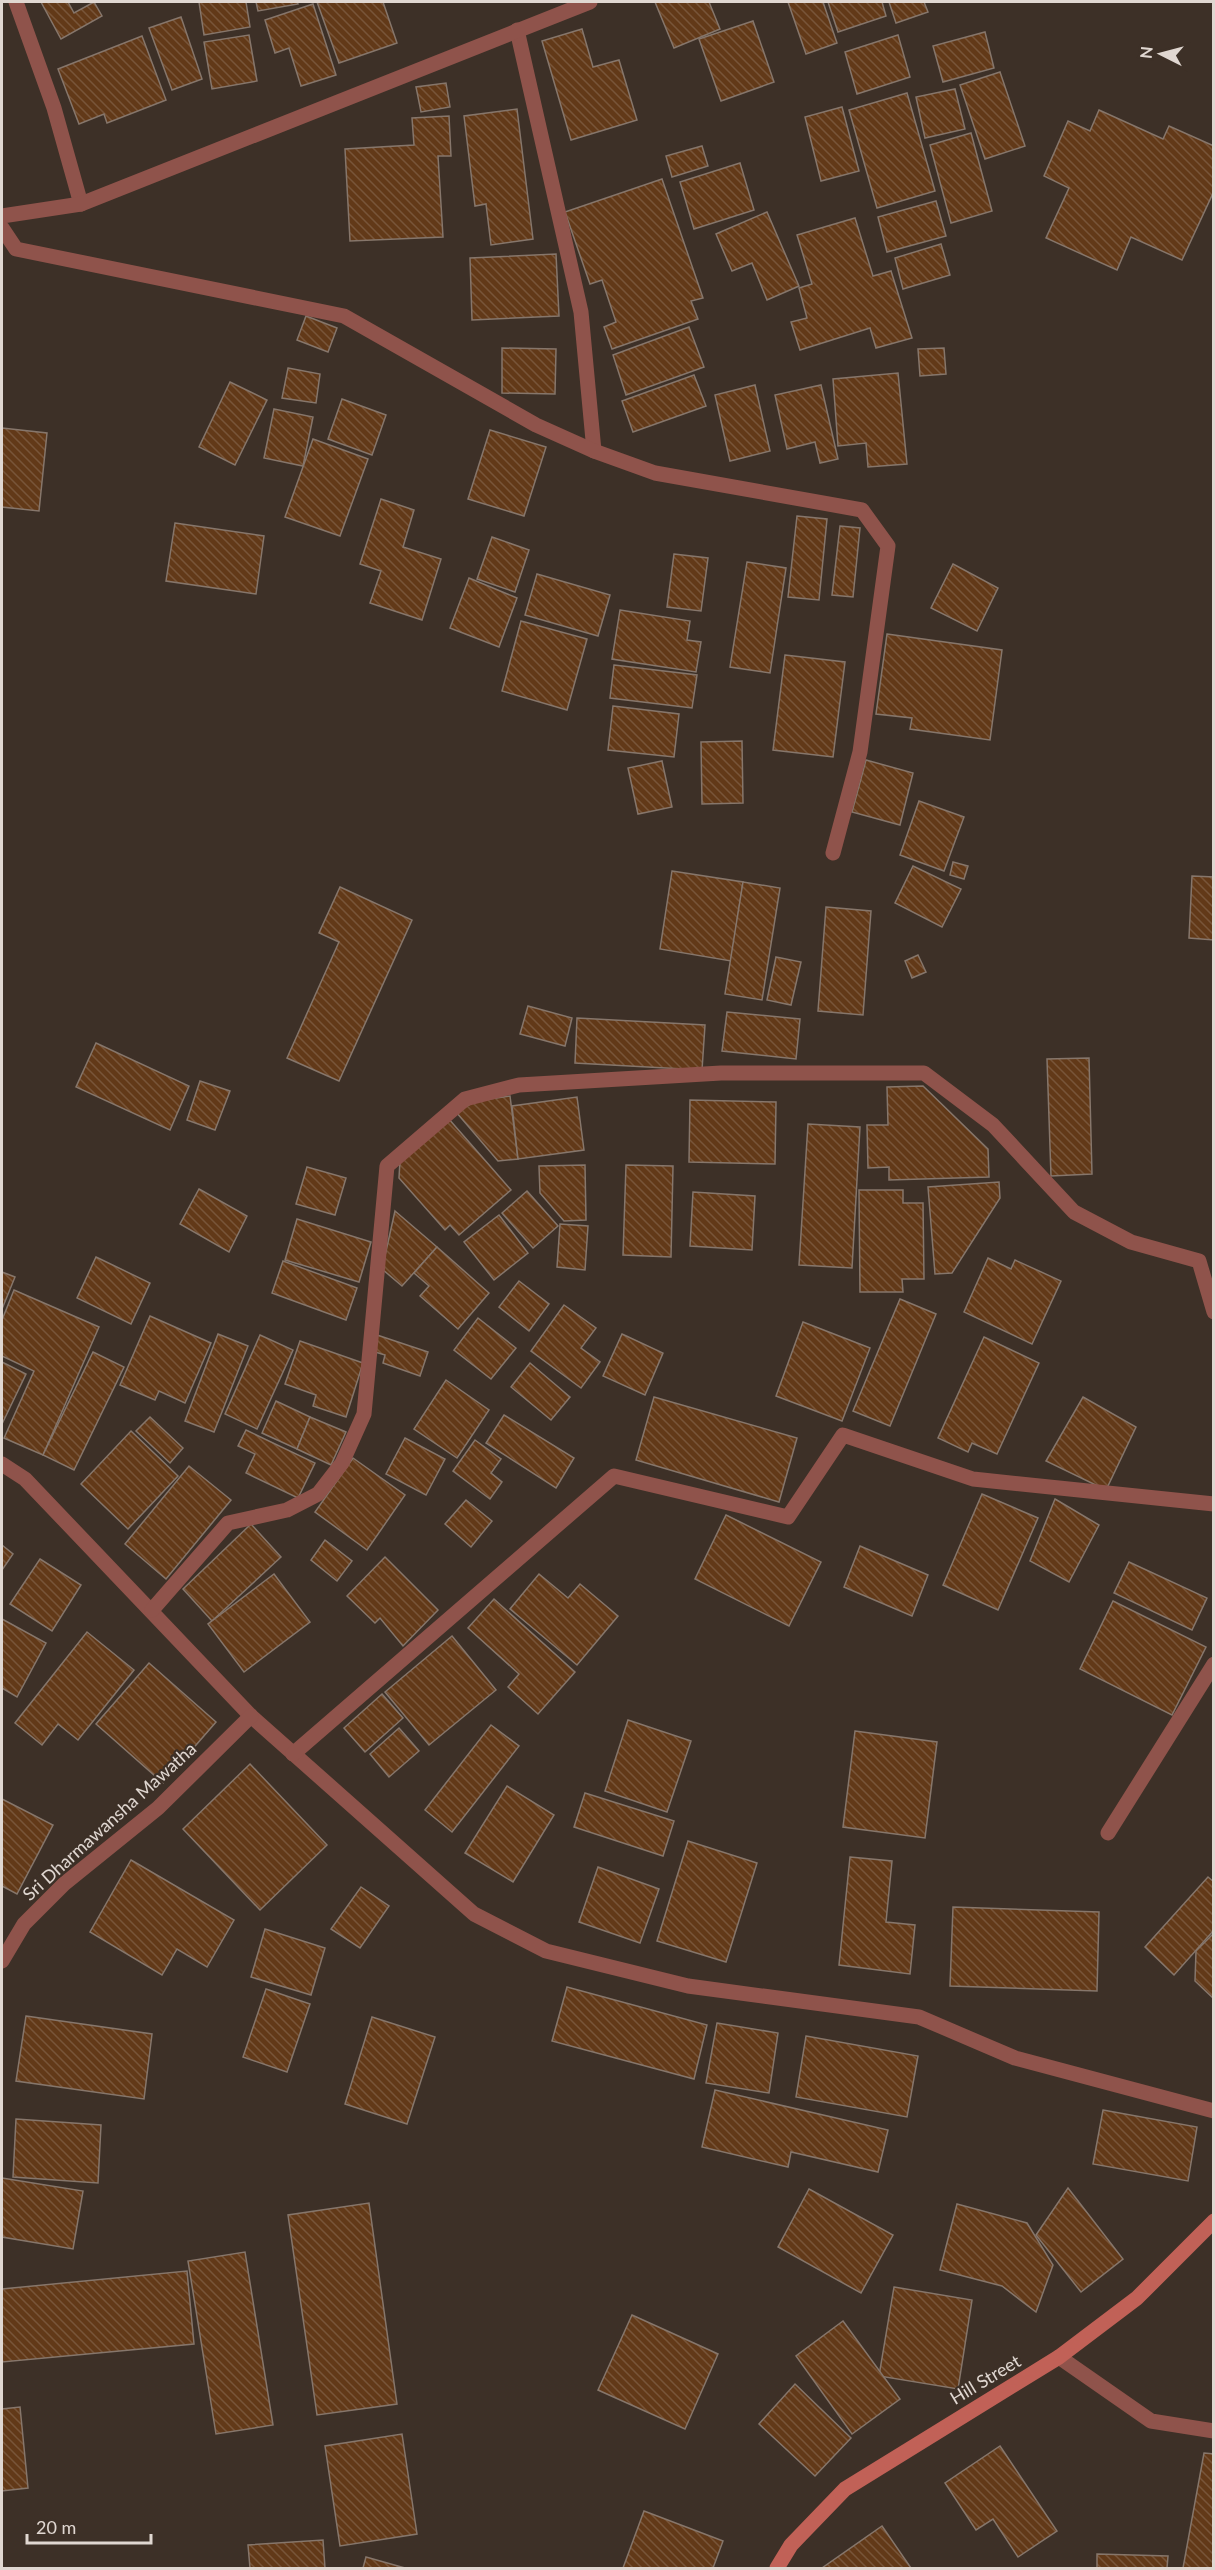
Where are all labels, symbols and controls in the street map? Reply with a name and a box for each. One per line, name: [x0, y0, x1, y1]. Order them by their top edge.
north arrow: [1131, 24, 1191, 84]
text: N: [1135, 45, 1156, 60]
street label: Sri Dharmawansha Mawatha: [18, 1737, 200, 1905]
street label: Hill Street: [946, 2349, 1025, 2409]
scale bar: [27, 2507, 152, 2545]
text: 20 m: [36, 2516, 76, 2538]

